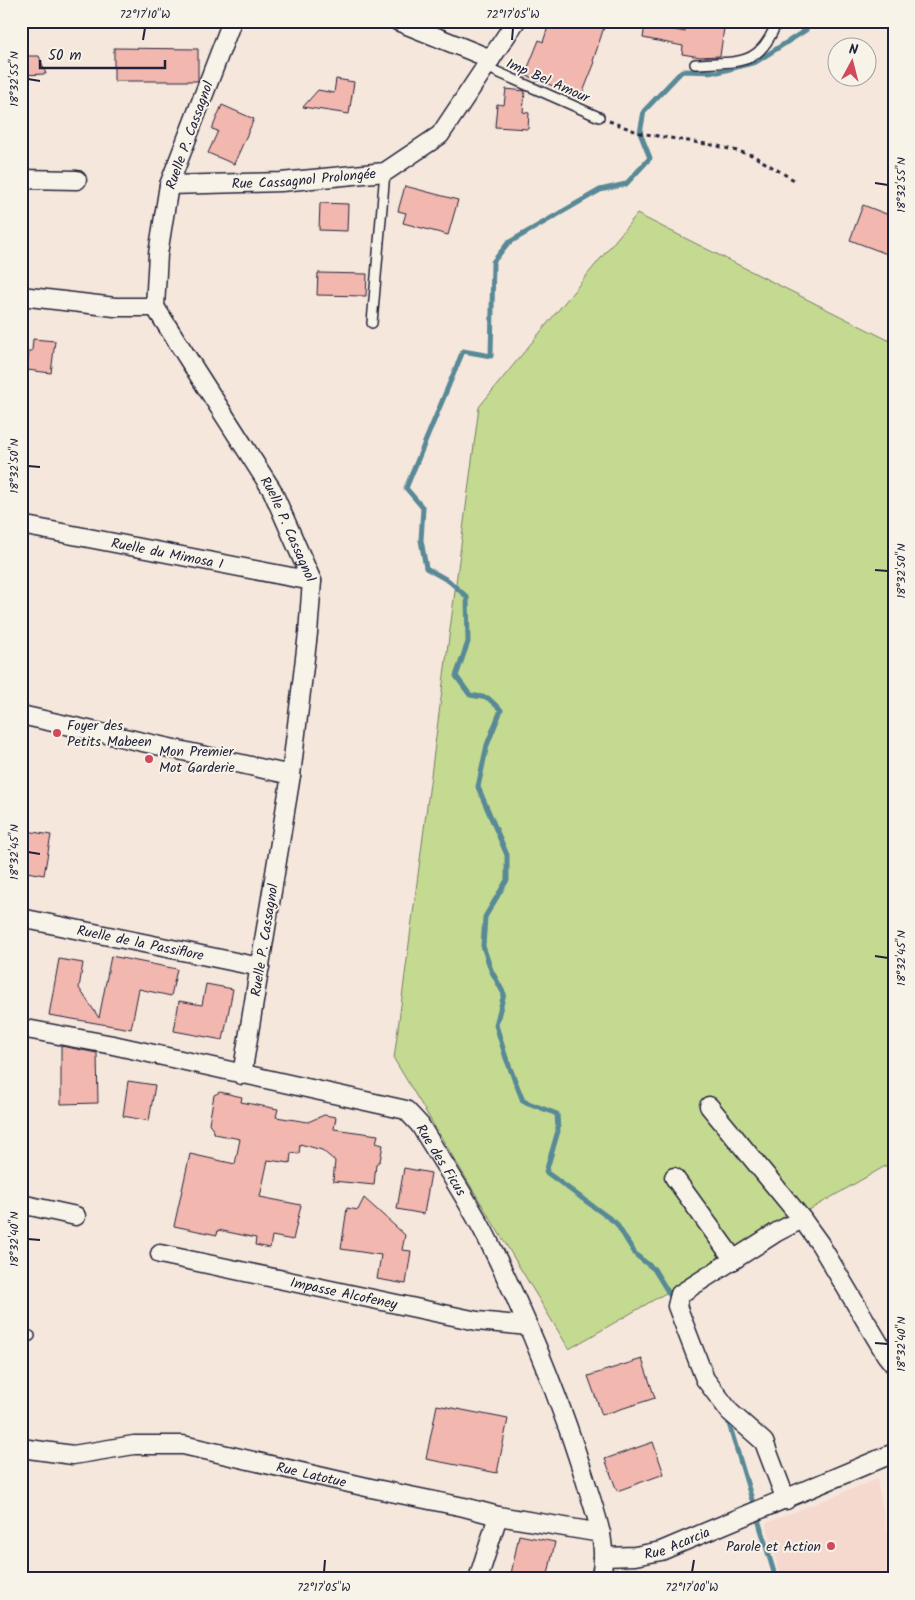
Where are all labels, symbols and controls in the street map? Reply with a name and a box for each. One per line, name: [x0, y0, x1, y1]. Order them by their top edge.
text: 72°17'10"W: [120, 5, 170, 24]
text: 72°17'05"W: [486, 5, 540, 24]
scale bar: [40, 38, 165, 70]
north arrow: [828, 38, 878, 88]
text: N: [848, 39, 859, 62]
text: 50 m: [48, 44, 82, 68]
text: 18°32'55"N: [5, 51, 24, 107]
street label: Imp Bel Amour: [502, 53, 594, 110]
street label: Ruelle P. Cassagnol: [160, 78, 220, 193]
text: 18°32'55"N: [892, 157, 911, 213]
street label: Rue Cassagnol Prolongée: [231, 163, 378, 195]
text: 18°32'50"N: [5, 438, 24, 494]
street label: Ruelle P. Cassagnol: [254, 472, 321, 586]
street label: Ruelle du Mimosa I: [109, 533, 225, 576]
text: 18°32'50"N: [892, 543, 911, 599]
place label: Foyer des Petits Mabeen: [67, 715, 152, 753]
marker: Foyer des Petits Mabeen: [51, 727, 63, 739]
place label: Mon Premier Mot Garderie: [159, 741, 235, 779]
marker: Mon Premier Mot Garderie: [143, 753, 155, 765]
text: 18°32'45"N: [5, 824, 24, 880]
street label: Ruelle P. Cassagnol: [245, 882, 285, 998]
street label: Ruelle de la Passiflore: [75, 920, 206, 967]
text: 18°32'45"N: [892, 930, 911, 986]
street label: Rue des Ficus: [410, 1120, 471, 1201]
text: 18°32'40"N: [5, 1211, 24, 1267]
street label: Impasse Alcofeney: [288, 1272, 400, 1316]
text: 18°32'40"N: [892, 1316, 911, 1372]
street label: Rue Latotue: [274, 1457, 349, 1494]
street label: Rue Acarcia: [642, 1522, 714, 1566]
place label: Parole et Action: [726, 1536, 821, 1558]
marker: Parole et Action: [825, 1540, 837, 1552]
text: 72°17'05"W: [297, 1578, 351, 1597]
text: 72°17'00"W: [666, 1578, 718, 1597]

